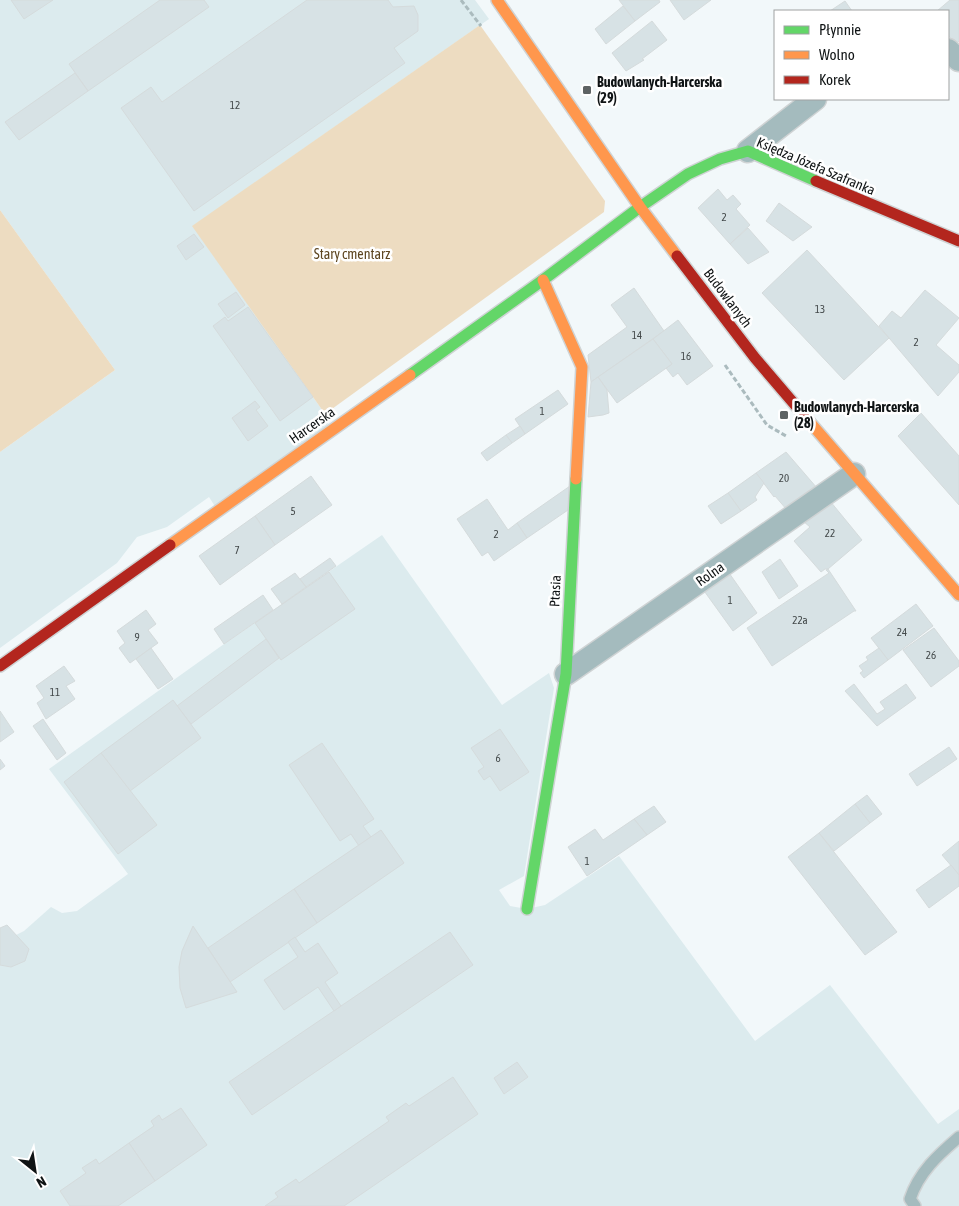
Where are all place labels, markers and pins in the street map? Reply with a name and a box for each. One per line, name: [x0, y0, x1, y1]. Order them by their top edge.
place label: Budowlanych-Harcerska (29): [597, 74, 722, 106]
marker: Budowlanych-Harcerska (29): [581, 84, 593, 96]
place label: Budowlanych-Harcerska (28): [794, 399, 919, 431]
marker: Budowlanych-Harcerska (28): [778, 409, 790, 421]

